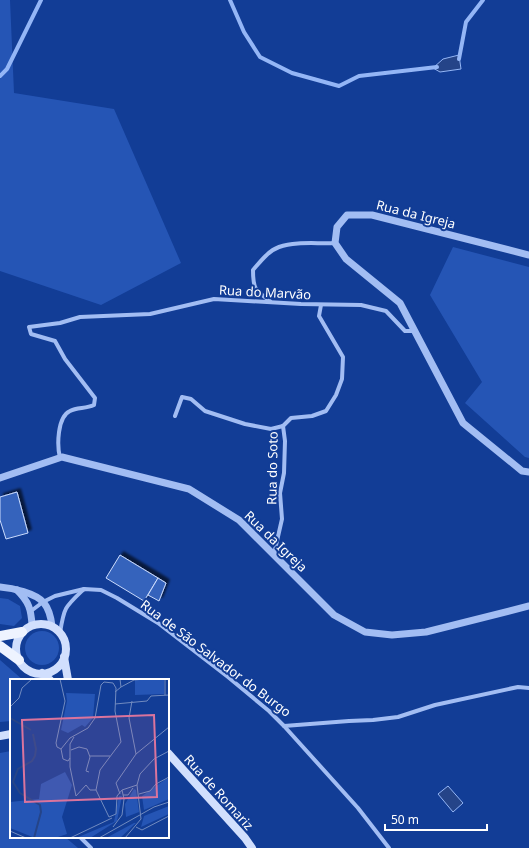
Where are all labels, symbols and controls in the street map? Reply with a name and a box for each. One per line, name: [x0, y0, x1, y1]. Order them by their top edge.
street label: Rua da Igreja: [375, 195, 457, 233]
street label: Rua do Marvão: [218, 281, 312, 303]
street label: Rua do Soto: [262, 431, 282, 505]
street label: Rua da Igreja: [241, 506, 311, 576]
street label: Rua de São Salvador do Burgo: [137, 595, 295, 721]
inset map: [10, 679, 169, 838]
street label: Rua de Romariz: [180, 750, 258, 834]
scale bar: [385, 806, 487, 832]
text: 50 m: [391, 811, 419, 828]

